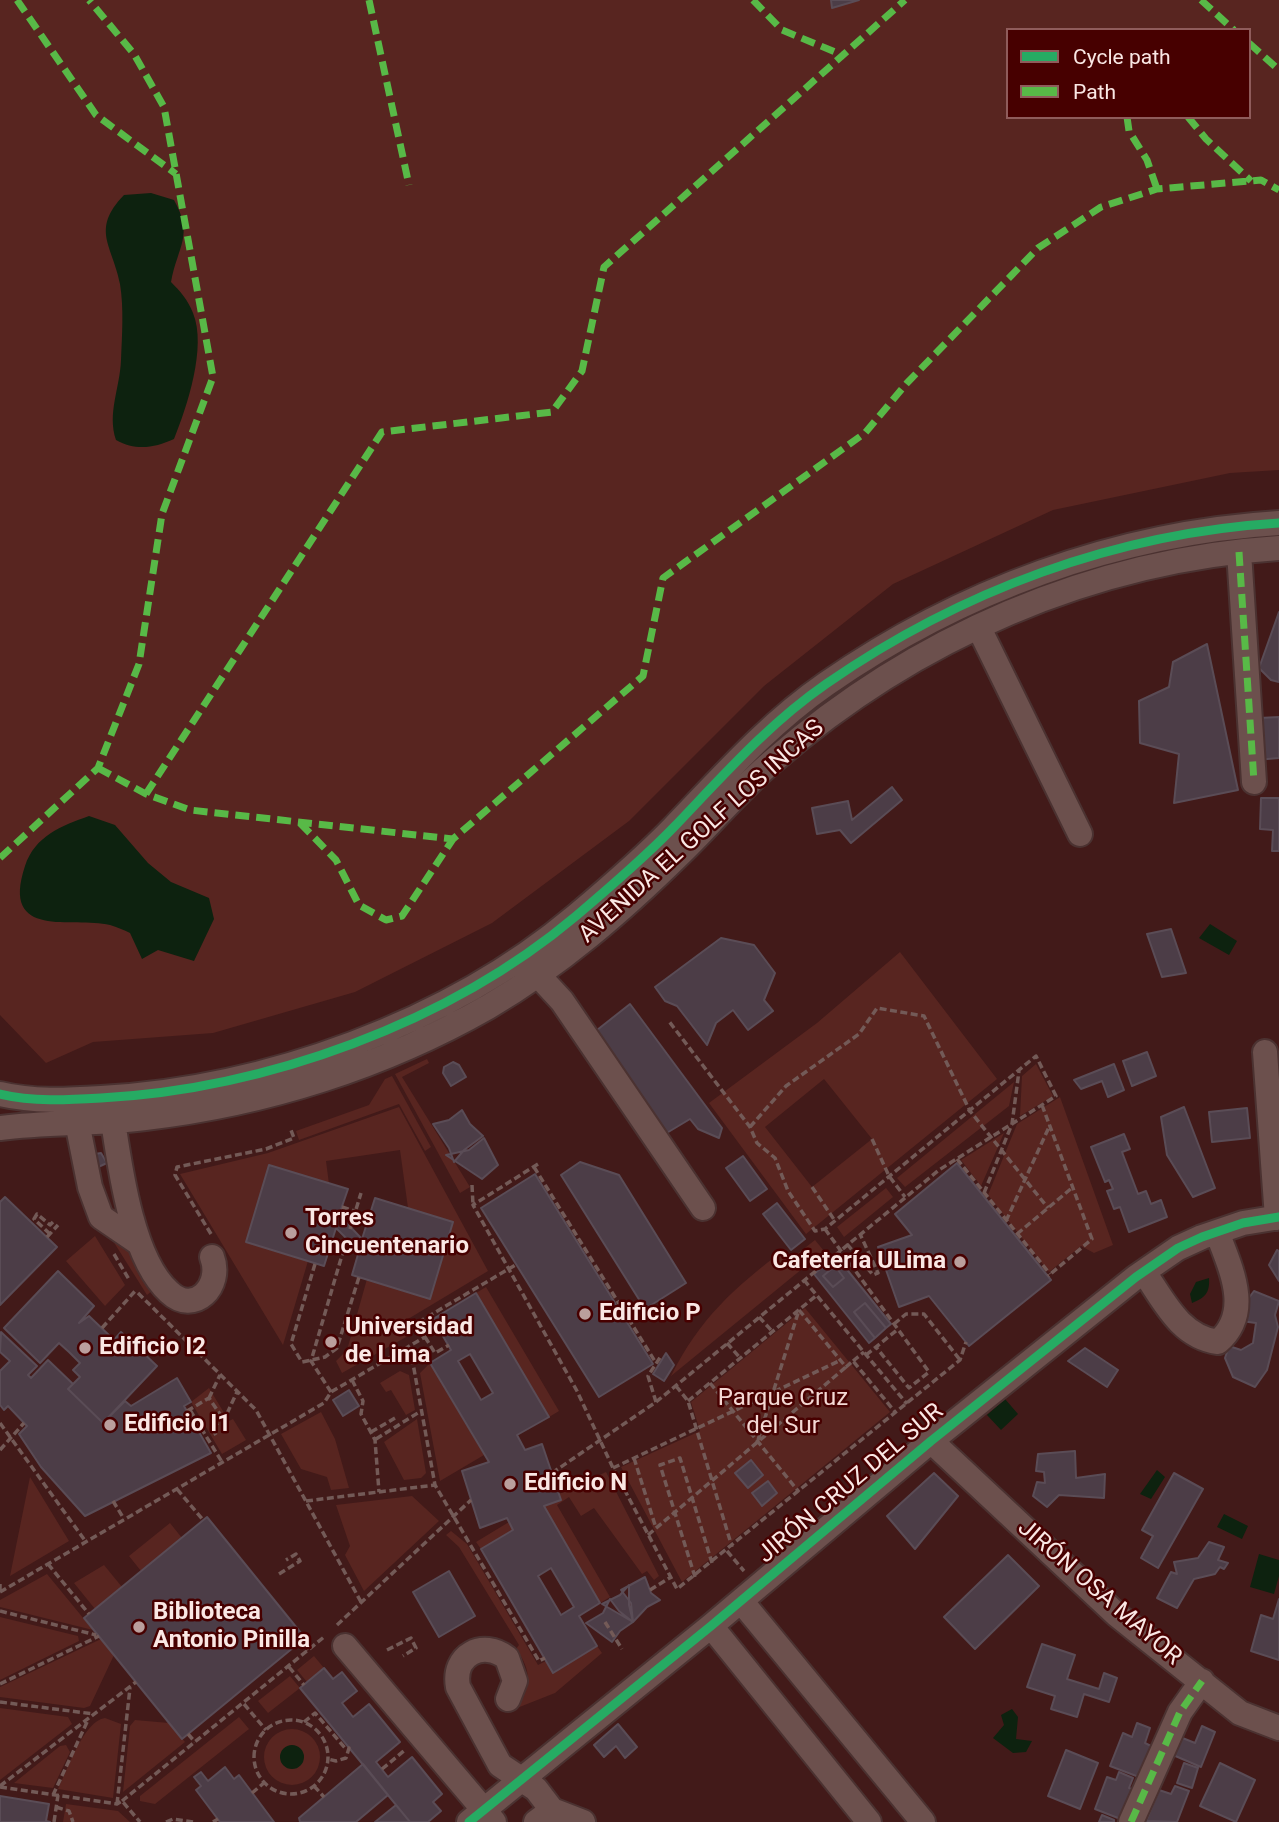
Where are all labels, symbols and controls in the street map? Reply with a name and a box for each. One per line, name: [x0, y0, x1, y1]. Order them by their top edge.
legend: [1006, 28, 1251, 119]
text: Cycle path: [1073, 45, 1171, 69]
text: Path: [1073, 80, 1116, 104]
street label: AVENIDA EL GOLF LOS INCAS: [573, 714, 831, 950]
place label: Torres Cincuentenario: [305, 1205, 469, 1261]
marker: Torres Cincuentenario: [283, 1225, 299, 1241]
place label: Cafetería ULima: [772, 1248, 946, 1276]
marker: Cafetería ULima: [952, 1254, 968, 1270]
place label: Edificio P: [599, 1300, 701, 1328]
marker: Edificio P: [577, 1306, 593, 1322]
place label: Universidad de Lima: [345, 1314, 473, 1370]
place label: Edificio I2: [99, 1334, 206, 1362]
marker: Universidad de Lima: [323, 1334, 339, 1350]
marker: Edificio I2: [77, 1340, 93, 1356]
park label: Parque Cruz del Sur: [718, 1385, 848, 1441]
street label: JIRÓN CRUZ DEL SUR: [752, 1398, 950, 1570]
place label: Edificio I1: [124, 1411, 231, 1439]
marker: Edificio I1: [102, 1417, 118, 1433]
place label: Edificio N: [524, 1470, 627, 1498]
marker: Edificio N: [502, 1476, 518, 1492]
street label: JIRÓN OSA MAYOR: [1011, 1514, 1187, 1672]
place label: Biblioteca Antonio Pinilla: [153, 1599, 310, 1655]
marker: Biblioteca Antonio Pinilla: [131, 1619, 147, 1635]

